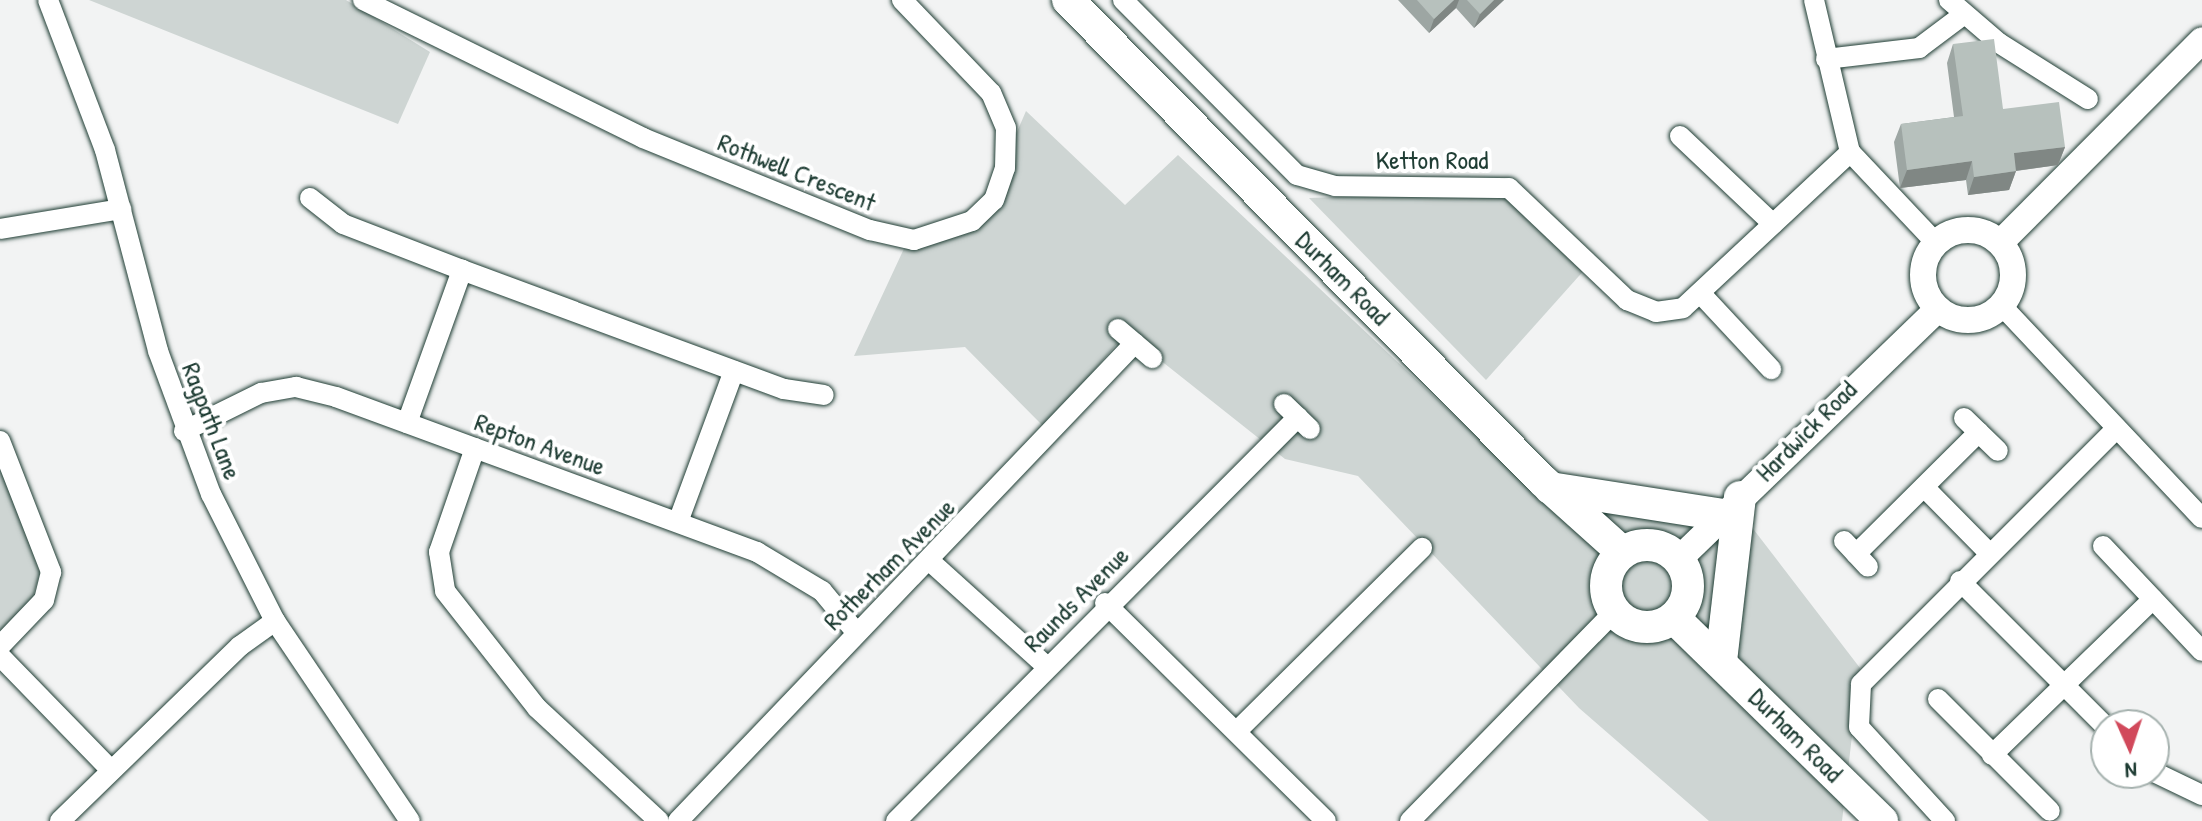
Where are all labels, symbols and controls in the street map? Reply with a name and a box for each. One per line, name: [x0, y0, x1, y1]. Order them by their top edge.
street label: Rothwell Crescent: [714, 126, 880, 218]
street label: Ketton Road: [1376, 144, 1488, 176]
street label: Durham Road: [1289, 224, 1397, 332]
street label: Ragpath Lane: [175, 358, 249, 484]
street label: Hardwick Road: [1749, 374, 1863, 488]
street label: Repton Avenue: [471, 406, 609, 482]
street label: Rotherham Avenue: [817, 492, 961, 636]
street label: Raunds Avenue: [1017, 540, 1135, 658]
street label: Durham Road: [1742, 681, 1850, 789]
north arrow: [2090, 709, 2170, 789]
text: N: [2125, 756, 2138, 786]

